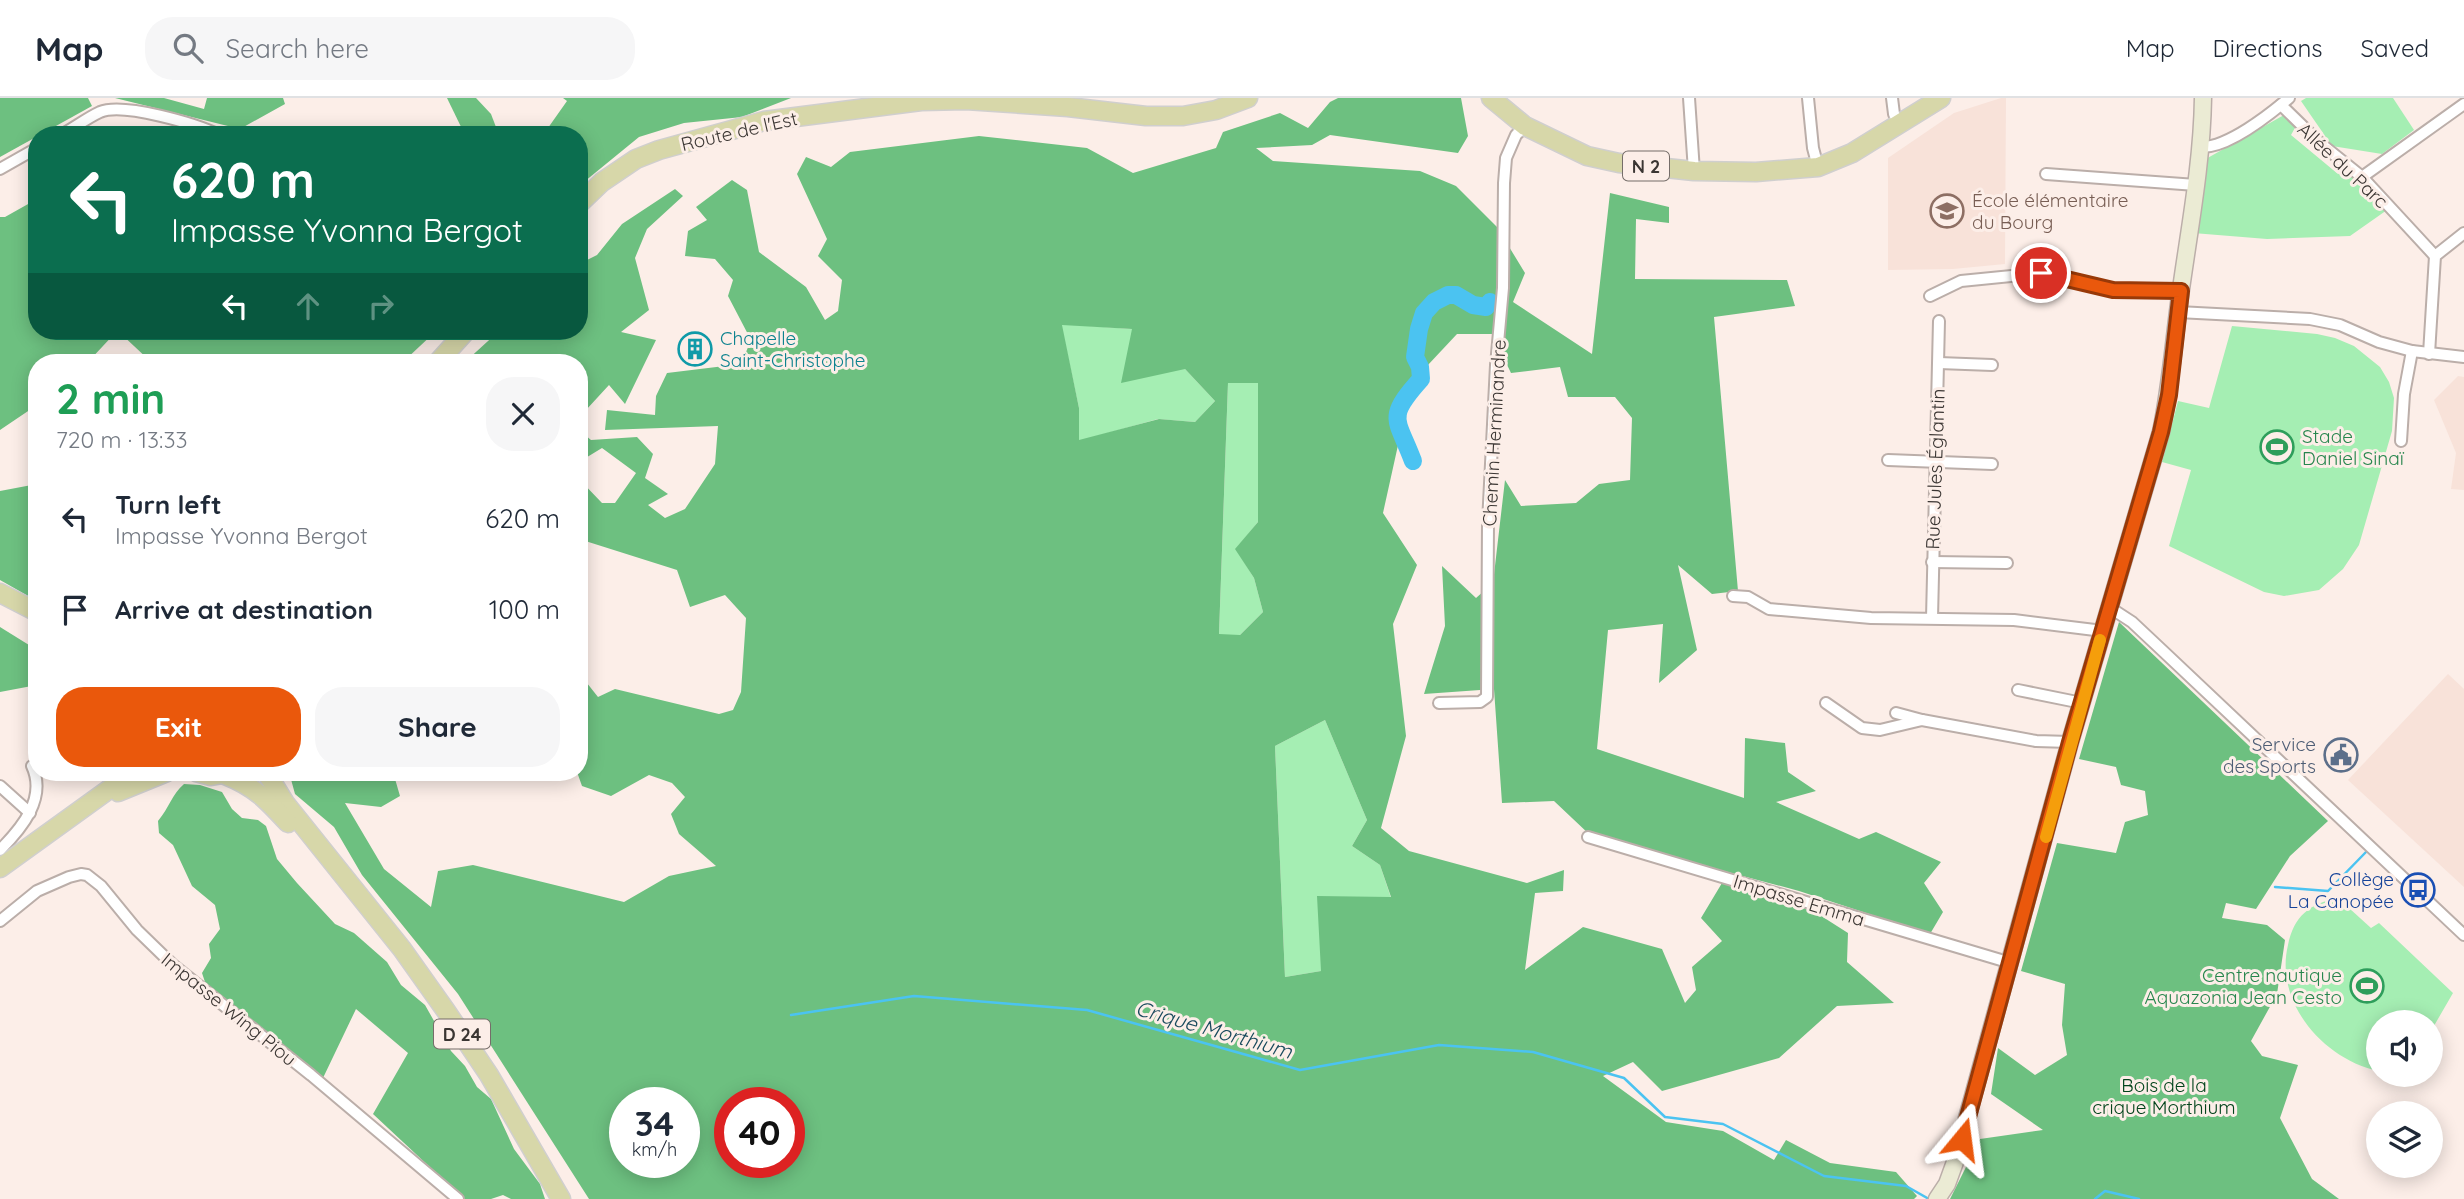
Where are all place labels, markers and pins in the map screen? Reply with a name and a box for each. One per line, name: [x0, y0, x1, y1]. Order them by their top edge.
place label: École élémentaire du Bourg: [1972, 188, 2129, 234]
school or university icon: École élémentaire du Bourg: [1928, 192, 1966, 230]
pin: [2011, 243, 2071, 303]
place label: Chapelle Saint-Christophe: [720, 326, 865, 372]
building icon: Chapelle Saint-Christophe: [676, 330, 714, 368]
place label: Stade Daniel Sinaï: [2302, 424, 2405, 470]
sports icon: Stade Daniel Sinaï: [2258, 428, 2296, 466]
place label: Service des Sports: [2223, 732, 2316, 778]
public building icon: Service des Sports: [2322, 736, 2360, 774]
place label: Collège La Canopée: [2288, 867, 2394, 913]
bus stop icon: Collège La Canopée: [2399, 871, 2437, 909]
place label: Centre nautique Aquazonia Jean Cesto: [2144, 963, 2342, 1009]
sports icon: Centre nautique Aquazonia Jean Cesto: [2348, 967, 2386, 1005]

